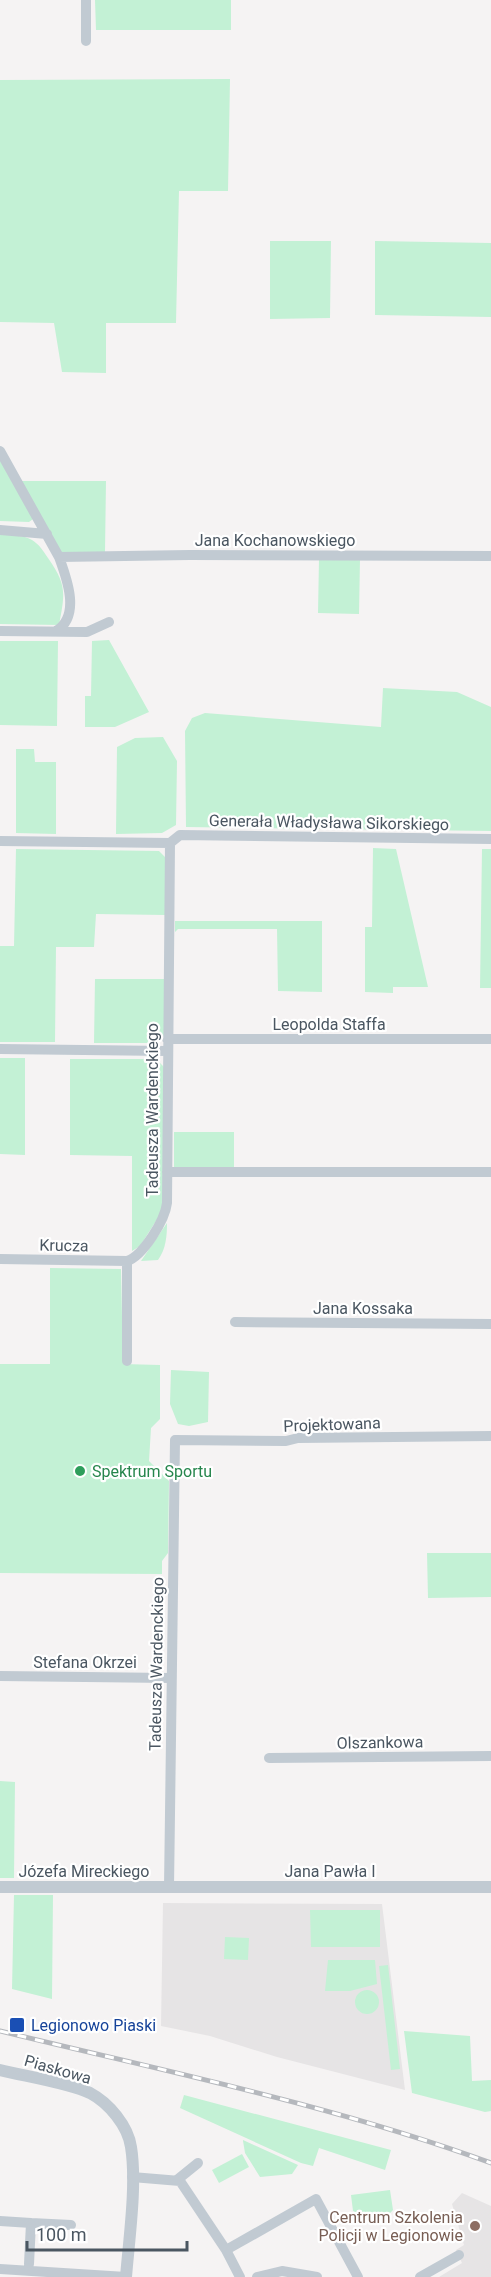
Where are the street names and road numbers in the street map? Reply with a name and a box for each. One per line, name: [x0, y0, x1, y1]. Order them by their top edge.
street label: Jana Kochanowskiego: [195, 531, 355, 550]
street label: Generała Władysława Sikorskiego: [209, 811, 449, 834]
street label: Leopolda Staffa: [272, 1015, 386, 1034]
street label: Tadeusza Wardenckiego: [143, 1023, 162, 1197]
street label: Krucza: [39, 1236, 89, 1255]
street label: Jana Kossaka: [313, 1299, 413, 1318]
street label: Projektowana: [283, 1413, 381, 1436]
street label: Tadeusza Wardenckiego: [145, 1577, 168, 1751]
street label: Stefana Okrzei: [33, 1653, 137, 1672]
street label: Olszankowa: [337, 1732, 423, 1753]
street label: Józefa Mireckiego: [19, 1862, 149, 1881]
street label: Jana Pawła I: [284, 1862, 376, 1881]
street label: Piaskowa: [22, 2051, 94, 2088]

